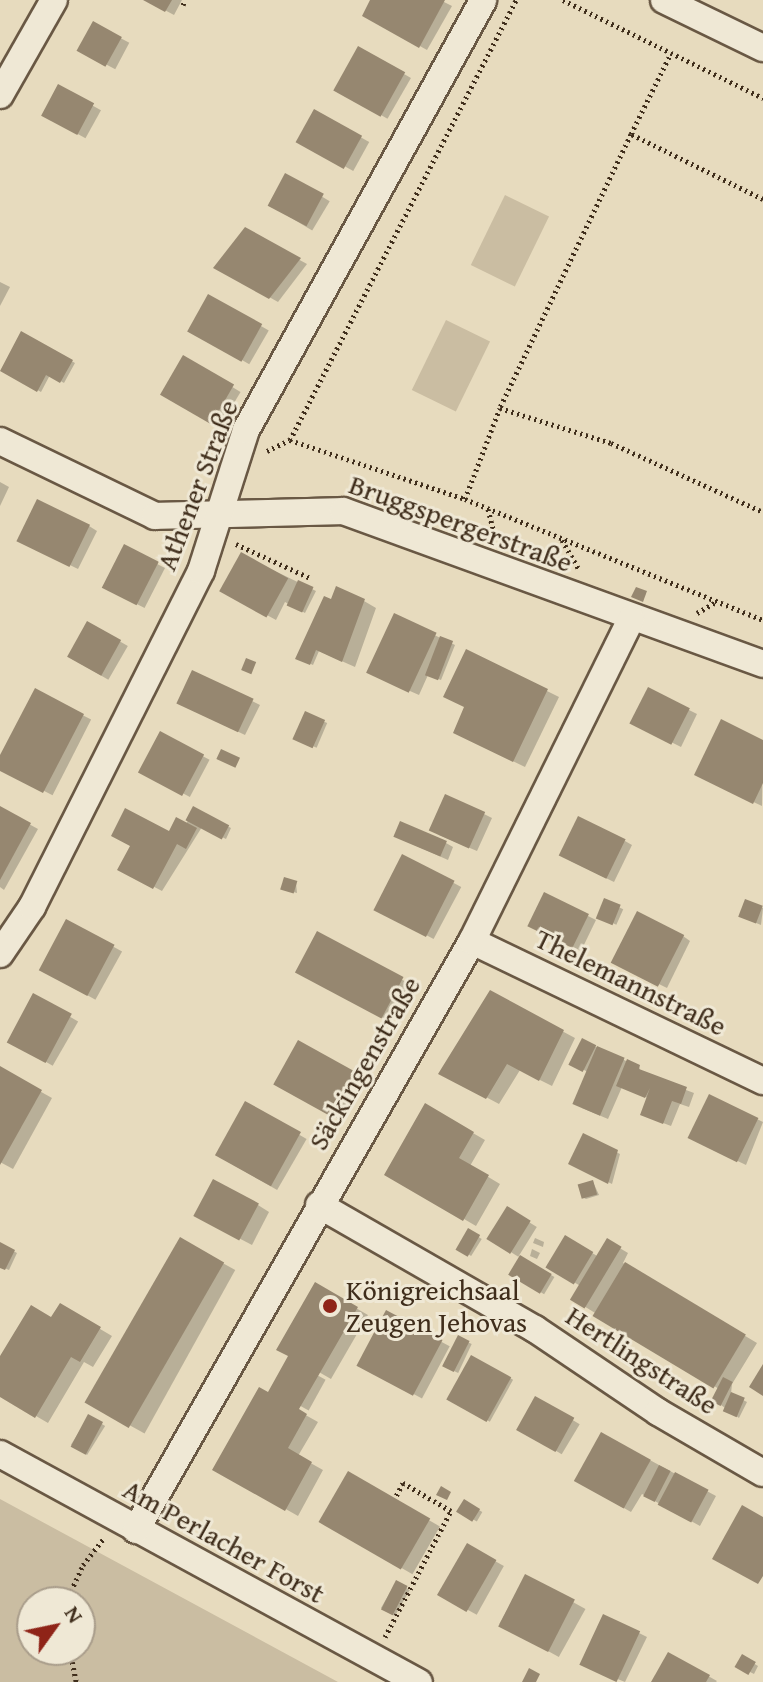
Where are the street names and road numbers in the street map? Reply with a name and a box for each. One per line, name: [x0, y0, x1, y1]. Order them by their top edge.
street label: Athener Straße: [149, 395, 245, 575]
street label: Bruggspergerstraße: [345, 467, 577, 579]
street label: Thelemannstraße: [530, 921, 732, 1043]
street label: Säckingenstraße: [301, 970, 427, 1156]
street label: Hertlingstraße: [560, 1299, 724, 1421]
street label: Am Perlacher Forst: [118, 1472, 330, 1610]

